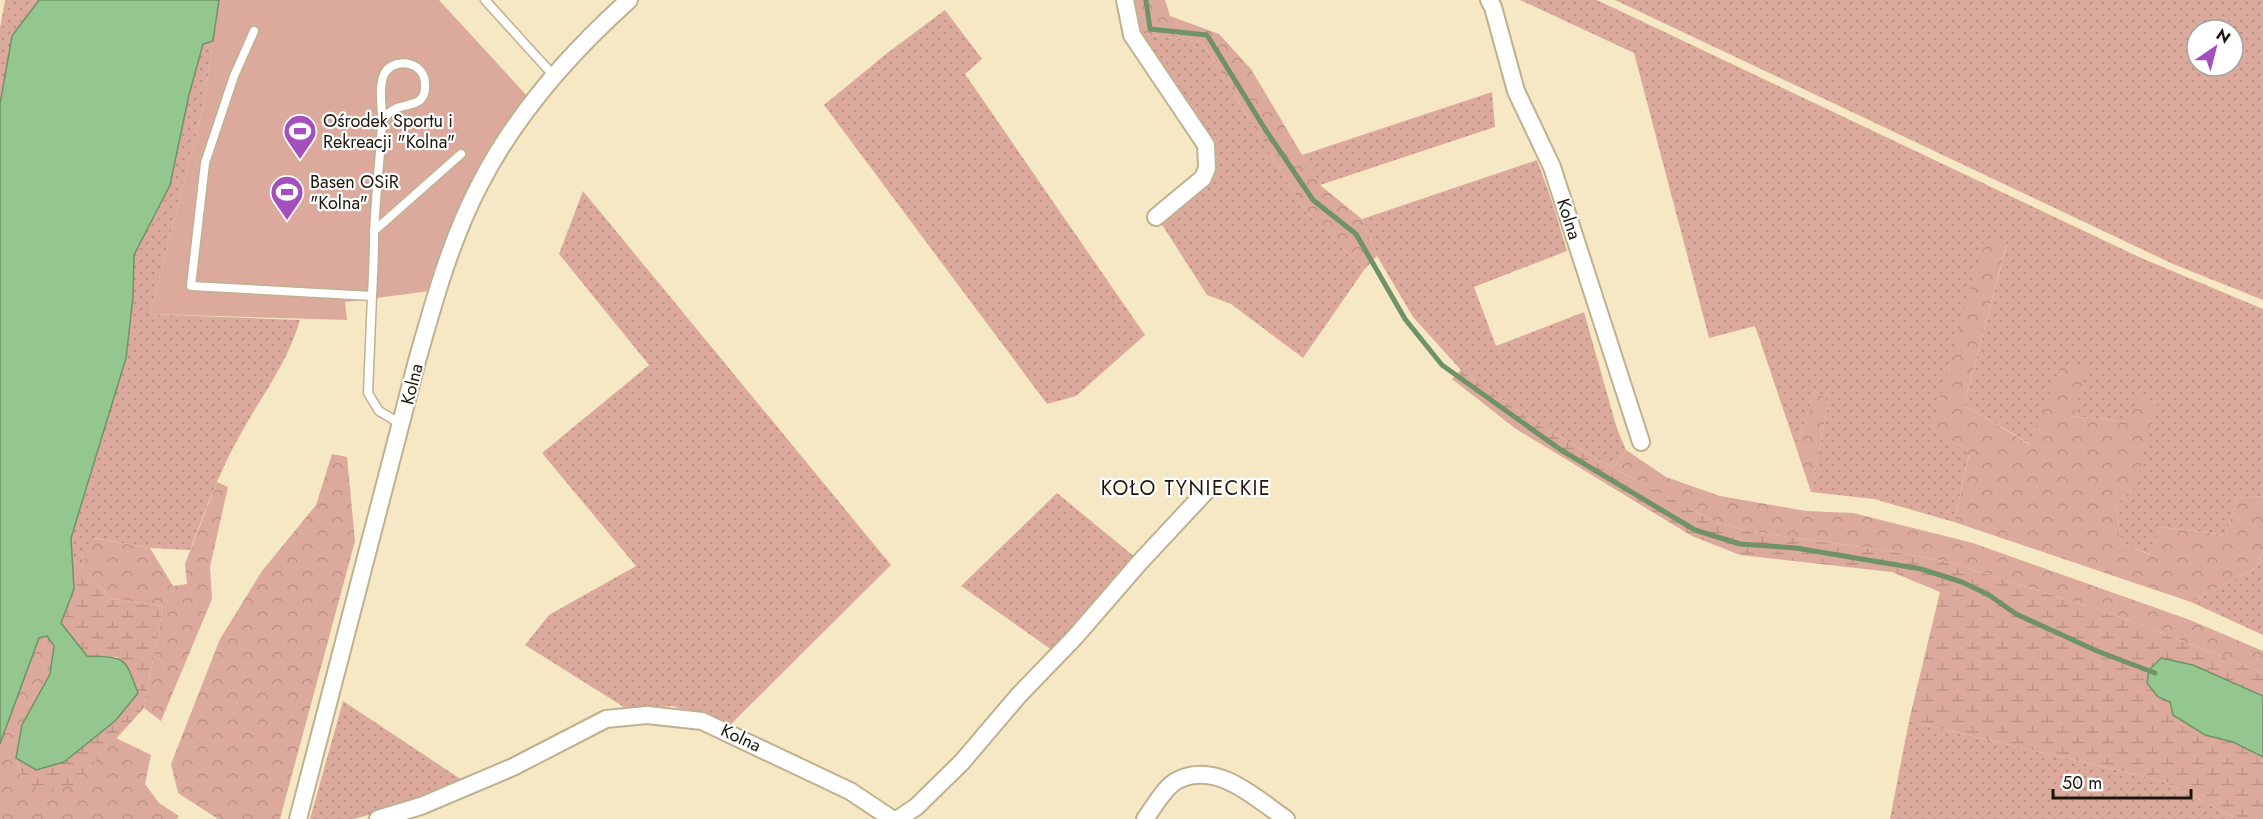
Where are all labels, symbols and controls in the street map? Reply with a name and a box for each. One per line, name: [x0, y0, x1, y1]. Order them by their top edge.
north arrow: [2185, 18, 2245, 78]
text: N: [2212, 23, 2235, 49]
place label: Ośrodek Sportu i Rekreacji "Kolna": [323, 108, 455, 155]
sports icon: Ośrodek Sportu i Rekreacji "Kolna": [282, 113, 318, 160]
place label: Basen OSiR "Kolna": [310, 169, 399, 216]
sports icon: Basen OSiR "Kolna": [269, 174, 305, 221]
street label: Kolna: [1550, 195, 1588, 243]
street label: Kolna: [394, 361, 430, 407]
district label: KOŁO TYNIECKIE: [1101, 474, 1271, 503]
street label: Kolna: [717, 717, 765, 759]
scale bar: [2053, 762, 2191, 800]
text: 50 m: [2062, 770, 2102, 796]

